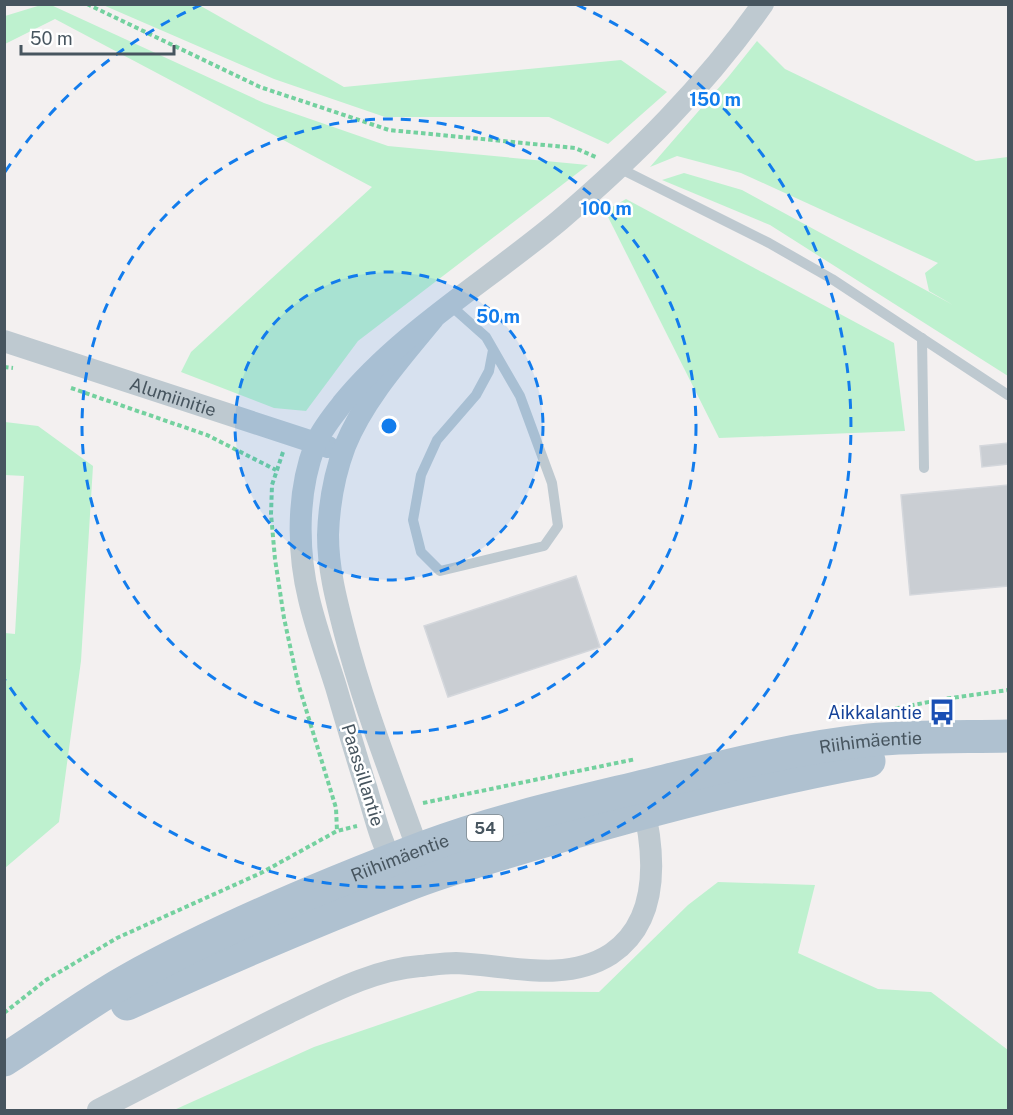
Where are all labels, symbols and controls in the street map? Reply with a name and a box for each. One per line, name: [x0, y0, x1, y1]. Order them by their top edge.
scale bar: [21, 18, 174, 56]
text: 50 m: [30, 28, 73, 49]
text: 150 m: [689, 89, 741, 110]
text: 100 m: [580, 198, 632, 219]
text: 50 m: [476, 306, 520, 327]
street label: Alumiinitie: [127, 372, 219, 420]
centre of rings: [379, 416, 399, 436]
bus stop icon: Aikkalantie: [927, 697, 957, 727]
place label: Aikkalantie: [828, 702, 922, 723]
street label: Paassillantie: [337, 721, 389, 829]
street label: Riihimäentie: [817, 727, 922, 757]
road number: 54: [467, 815, 503, 841]
street label: Riihimäentie: [348, 829, 452, 885]

